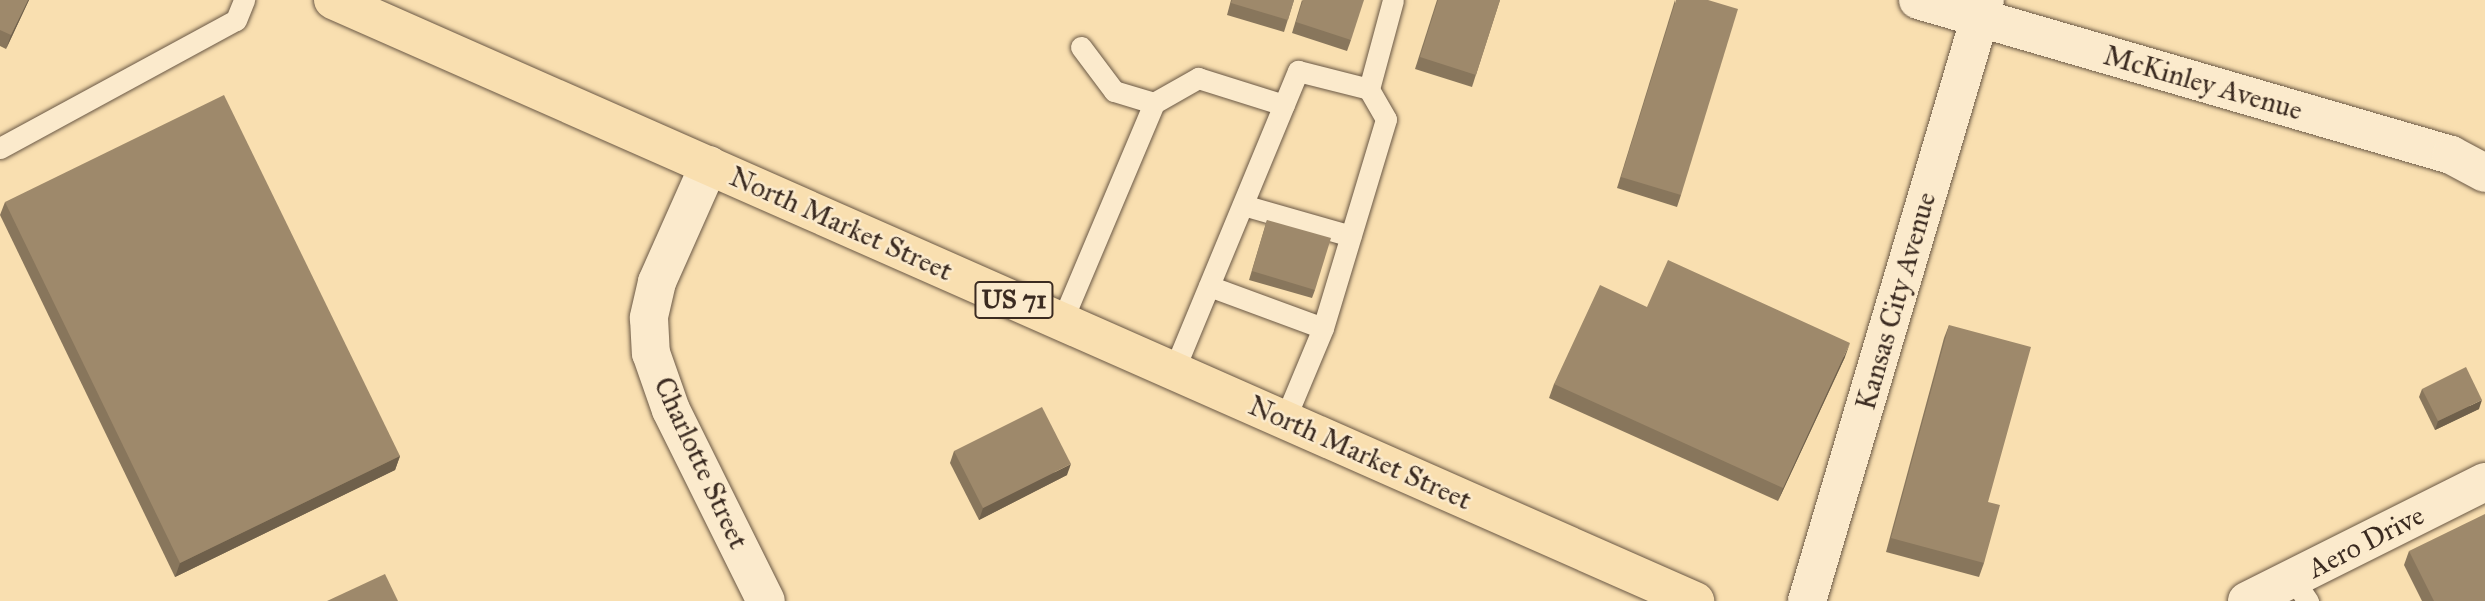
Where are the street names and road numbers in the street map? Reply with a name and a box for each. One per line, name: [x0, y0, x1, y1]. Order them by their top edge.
street label: McKinley Avenue: [2100, 39, 2306, 127]
street label: North Market Street: [724, 160, 958, 288]
street label: Kansas City Avenue: [1849, 188, 1943, 414]
road number: US 71: [974, 278, 1054, 322]
street label: Charlotte Street: [647, 372, 755, 554]
street label: North Market Street: [1243, 389, 1477, 517]
street label: Aero Drive: [2302, 498, 2430, 586]

